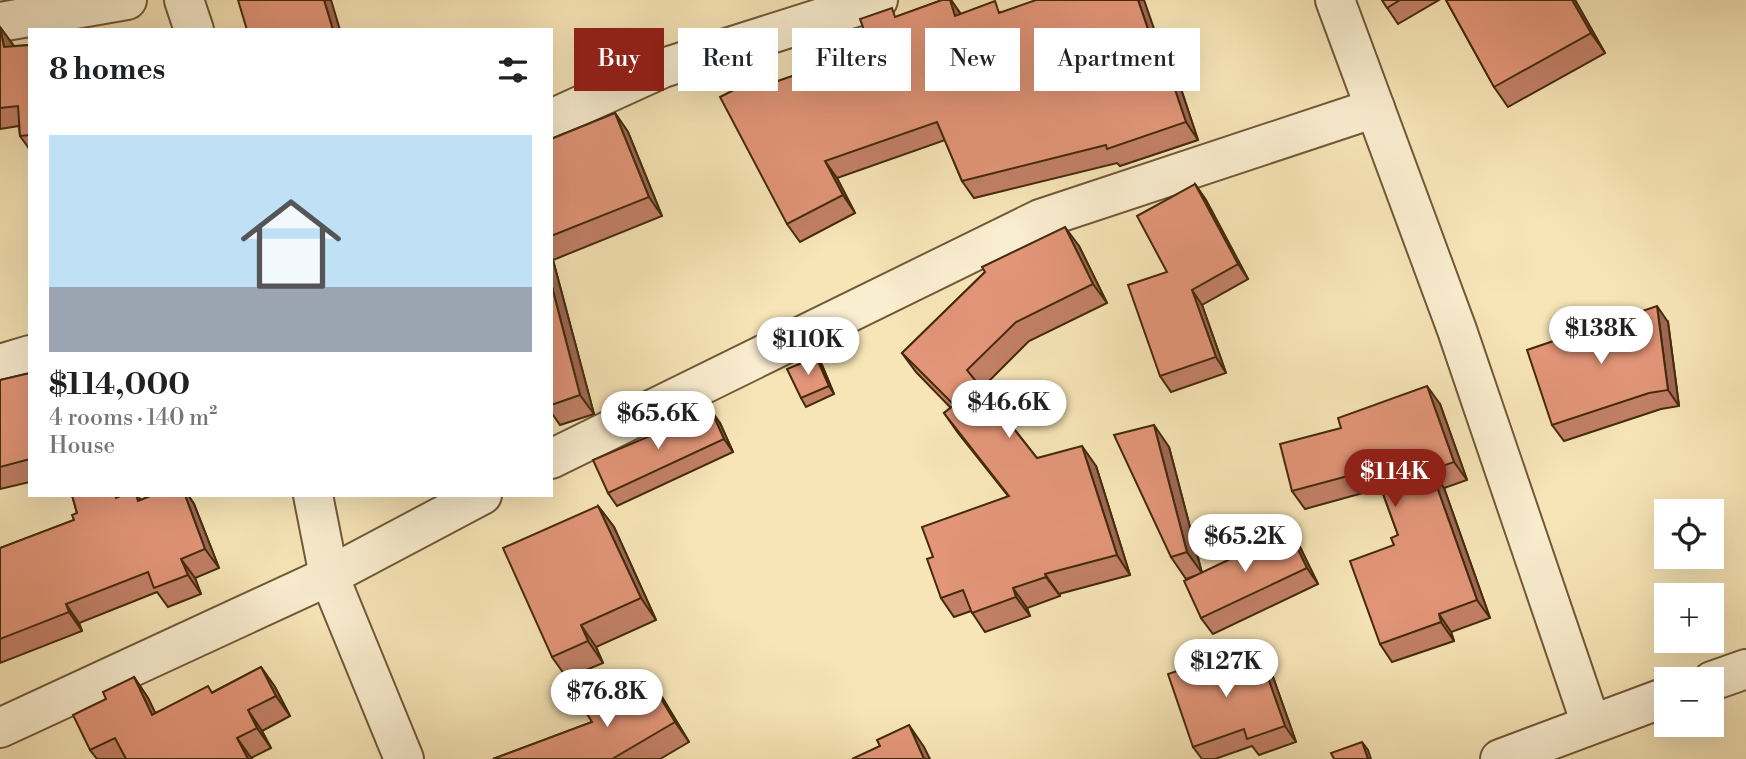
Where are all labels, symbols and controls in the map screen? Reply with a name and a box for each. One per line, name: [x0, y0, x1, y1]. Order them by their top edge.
chip: Buy: [574, 28, 664, 91]
chip: Rent: [678, 28, 778, 91]
chip: Filters: [792, 28, 911, 91]
chip: New: [925, 28, 1020, 91]
chip: Apartment: [1034, 28, 1200, 91]
text: 8 homes: [49, 51, 165, 89]
icon: filters: [494, 51, 532, 89]
icon: home: [228, 181, 354, 307]
pin: $138K: [1552, 306, 1650, 366]
text: $138K: [1565, 315, 1637, 343]
pin: $110K: [759, 318, 857, 377]
text: $110K: [772, 326, 844, 354]
text: $114,000: [49, 366, 190, 404]
pin: $46.6K: [952, 380, 1066, 440]
text: $46.6K: [967, 389, 1051, 417]
pin: $65.6K: [601, 392, 715, 451]
text: $65.6K: [617, 400, 699, 428]
text: 4 rooms · 140 m²: [49, 404, 217, 432]
text: House: [49, 432, 115, 460]
pin: $114K: [1346, 449, 1444, 509]
text: $114K: [1360, 458, 1430, 486]
map controls: [1654, 499, 1724, 737]
button: locate: [1654, 499, 1724, 569]
pin: $65.2K: [1188, 514, 1302, 574]
text: $65.2K: [1204, 523, 1286, 551]
button: +: [1654, 583, 1724, 653]
pin: $127K: [1177, 640, 1275, 699]
text: $127K: [1190, 648, 1262, 676]
button: −: [1654, 667, 1724, 737]
pin: $76.8K: [550, 670, 664, 729]
text: $76.8K: [567, 678, 647, 706]

